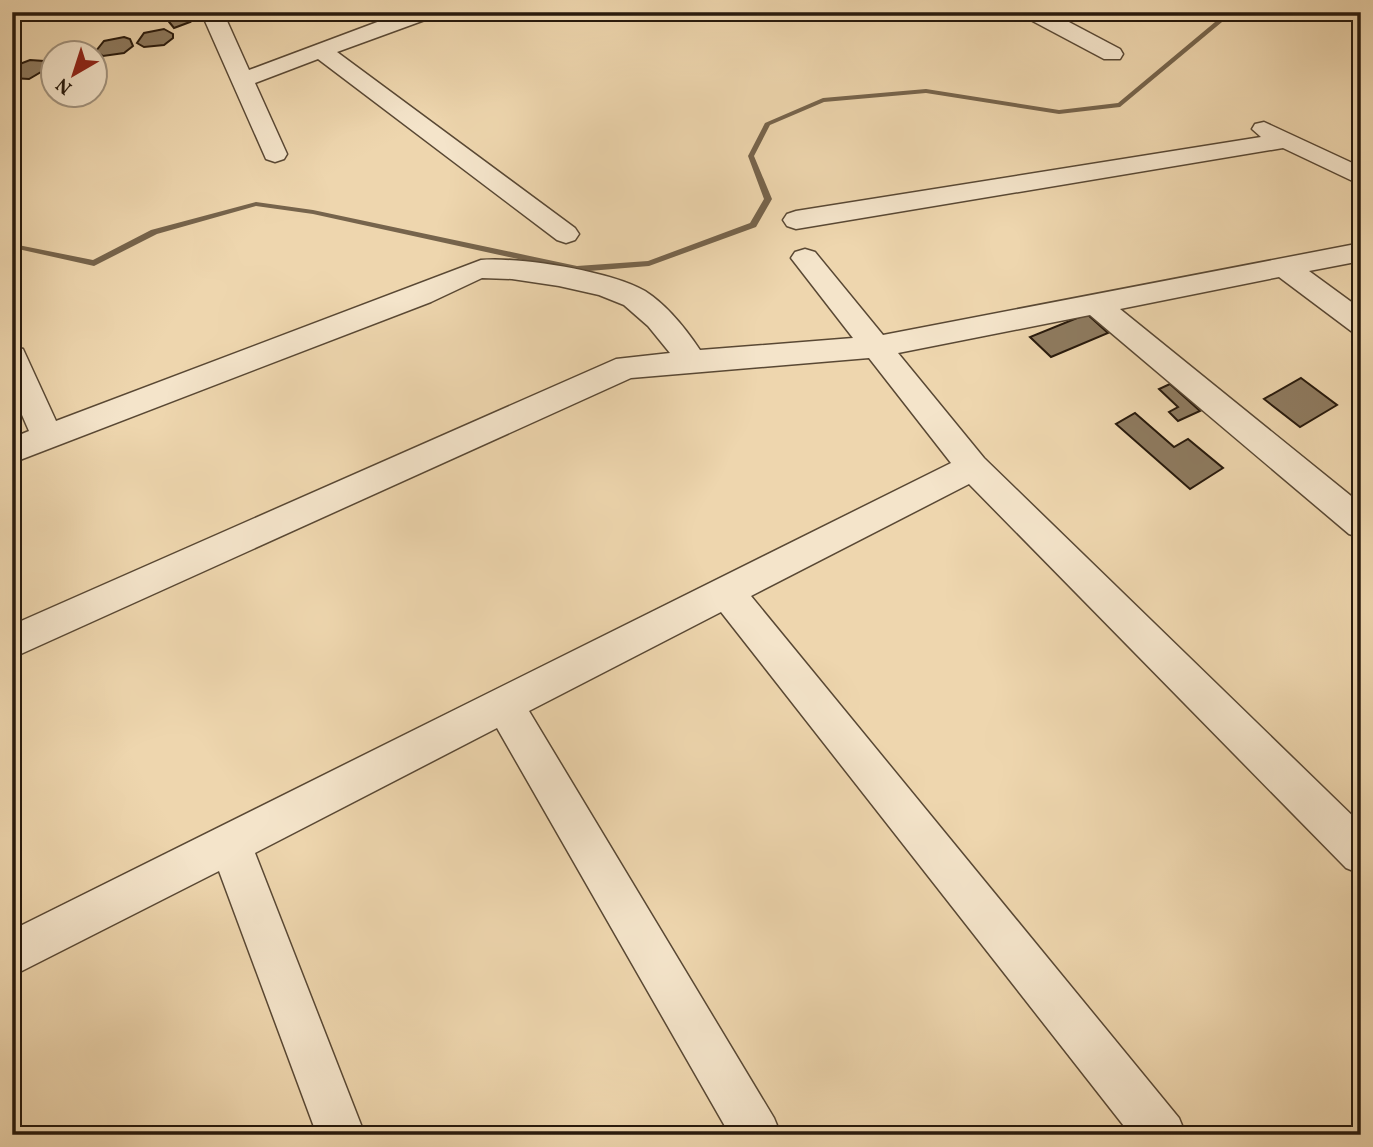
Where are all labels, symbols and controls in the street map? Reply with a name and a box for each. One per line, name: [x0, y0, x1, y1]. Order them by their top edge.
north arrow: [38, 38, 108, 108]
text: N: [51, 71, 78, 100]

